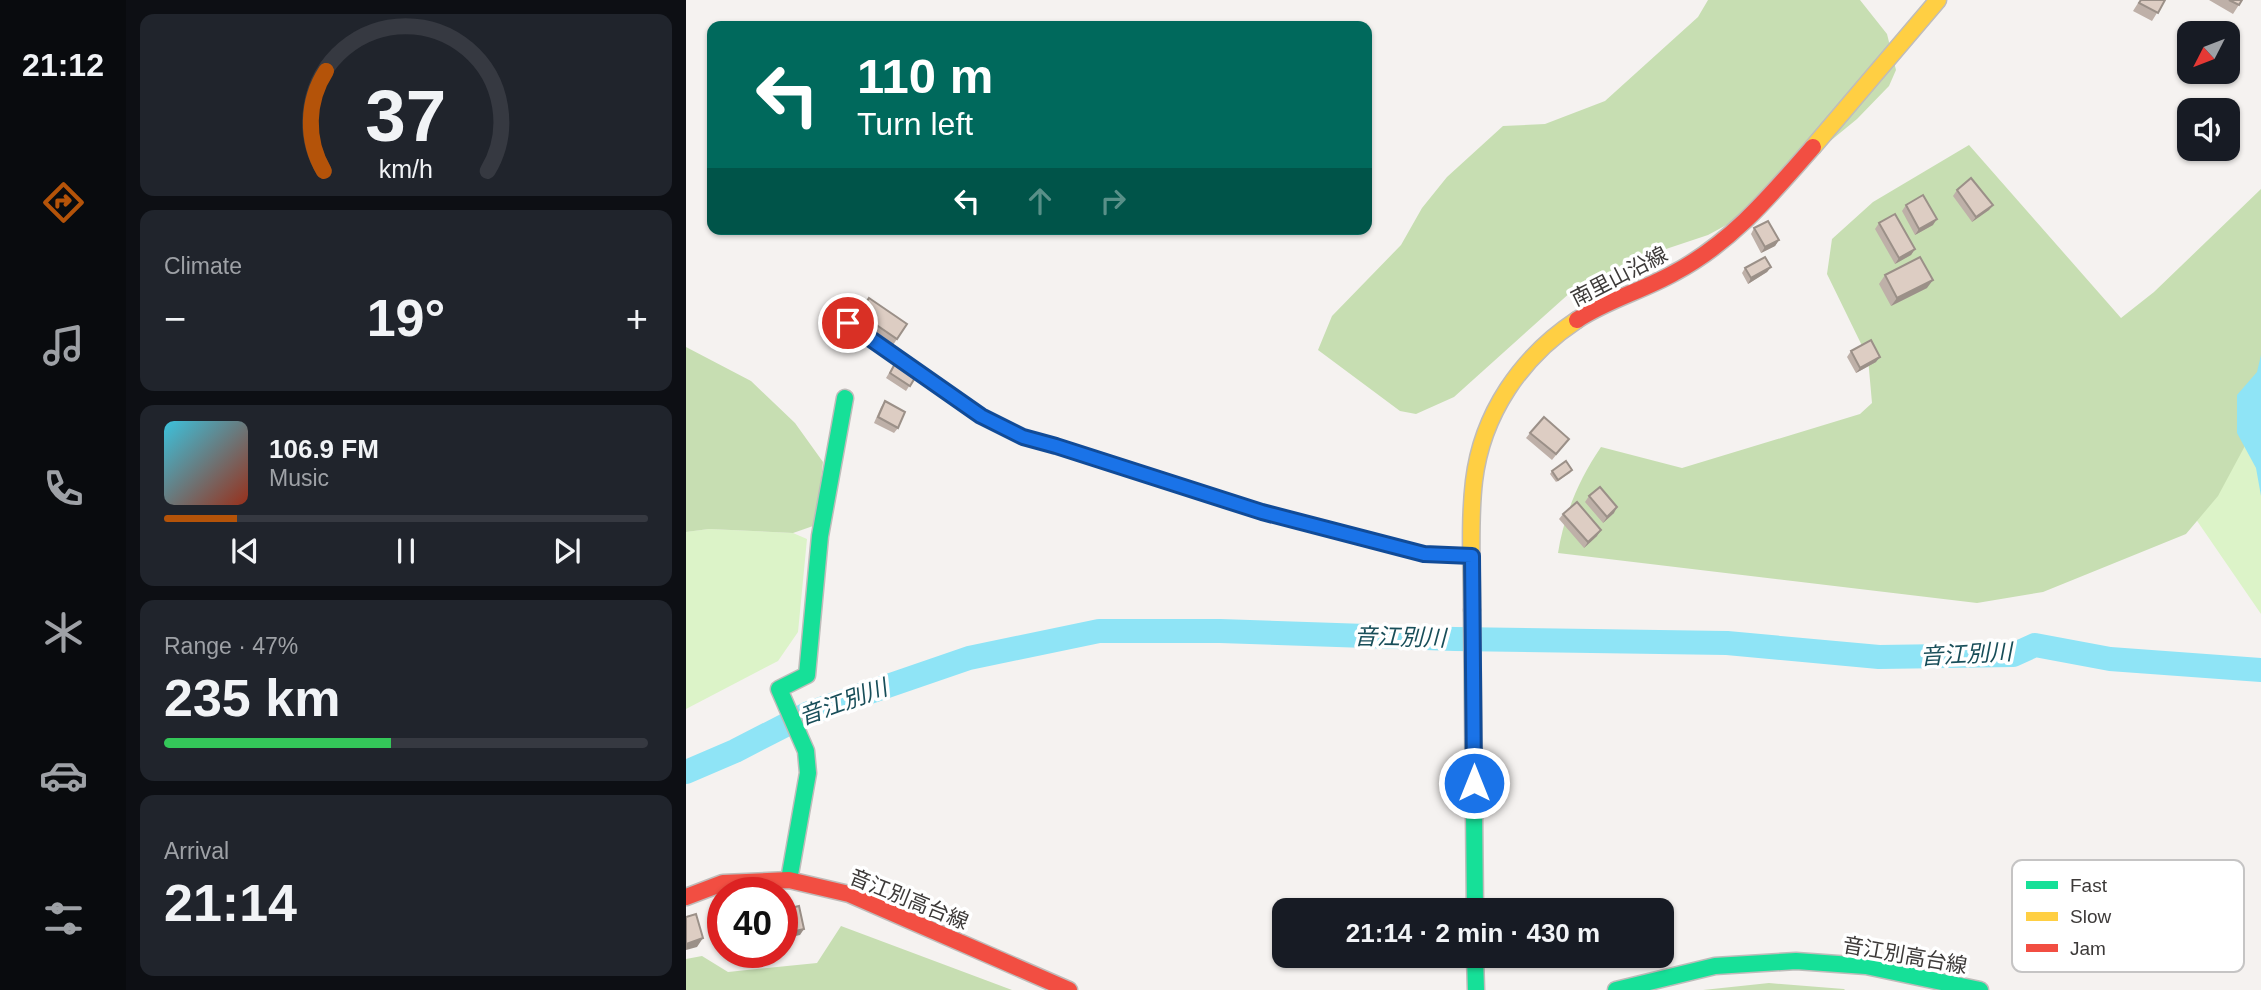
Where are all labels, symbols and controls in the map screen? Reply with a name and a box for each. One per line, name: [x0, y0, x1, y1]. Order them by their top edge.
north arrow: [2177, 21, 2240, 84]
map controls: [2177, 21, 2240, 161]
text: 21:12: [22, 47, 104, 83]
icon: left: [742, 49, 833, 140]
text: 110 m: [857, 49, 993, 103]
text: 37: [366, 75, 446, 156]
button: sound: [2177, 98, 2240, 161]
text: Turn left: [857, 106, 973, 142]
text: km/h: [379, 155, 433, 183]
icon: directions: [39, 178, 88, 227]
icon: left: [948, 182, 986, 220]
icon: ahead: [1021, 182, 1059, 220]
icon: right: [1094, 182, 1132, 220]
street label: 南里山沿線: [1567, 242, 1671, 310]
text: Climate: [164, 253, 242, 279]
text: 19°: [367, 289, 445, 347]
pin: [818, 293, 878, 353]
text: −: [164, 298, 186, 340]
text: +: [626, 298, 648, 340]
icon: arrive: [829, 304, 867, 342]
icon: music: [39, 321, 88, 370]
text: 106.9 FM: [269, 434, 379, 464]
icon: phone: [39, 464, 88, 513]
text: Music: [269, 465, 329, 491]
icon: previous: [226, 532, 264, 570]
icon: pause: [387, 532, 425, 570]
icon: next: [548, 532, 586, 570]
icon: climate: [39, 608, 88, 657]
water label: 音江別川: [1354, 623, 1449, 651]
text: Range · 47%: [164, 633, 298, 659]
water label: 音江別川: [1919, 638, 2016, 669]
text: 235 km: [164, 669, 340, 727]
water label: 音江別川: [795, 673, 893, 730]
position arrow: [1437, 746, 1511, 820]
icon: car: [39, 751, 88, 800]
text: Arrival: [164, 838, 229, 864]
legend: [2012, 860, 2244, 972]
street label: 音江別高台線: [846, 865, 972, 933]
text: 21:14: [164, 874, 297, 932]
text: Fast: [2070, 875, 2108, 896]
speed limit sign: 40: [707, 877, 798, 968]
icon: filters: [39, 894, 88, 943]
text: Slow: [2070, 906, 2111, 927]
text: 21:14 · 2 min · 430 m: [1346, 918, 1600, 948]
street label: 音江別高台線: [1841, 933, 1969, 977]
text: Jam: [2070, 938, 2106, 959]

